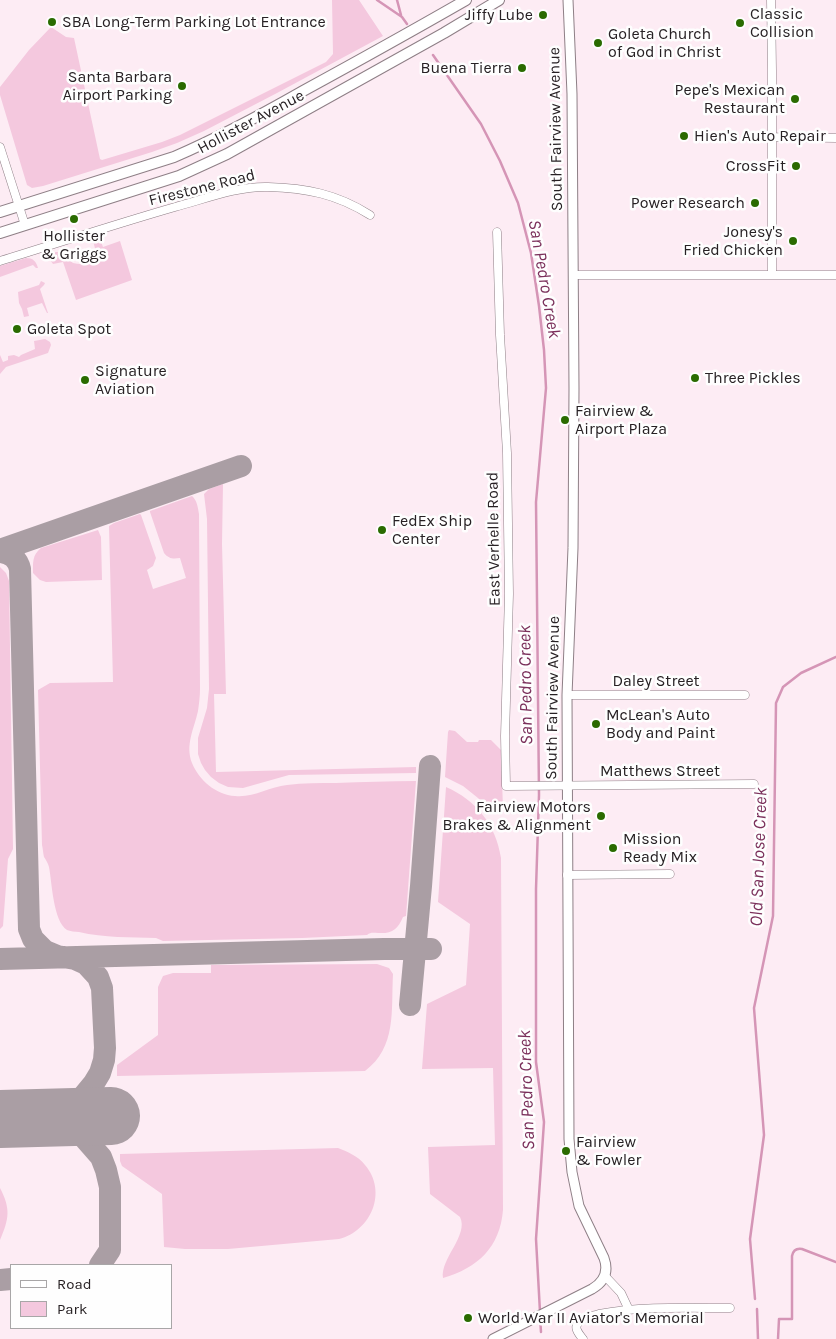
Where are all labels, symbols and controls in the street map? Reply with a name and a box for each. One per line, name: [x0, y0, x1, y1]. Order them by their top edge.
place label: Classic Collision: [750, 4, 814, 42]
place label: Jiffy Lube: [465, 5, 533, 25]
marker: Jiffy Lube: [537, 9, 549, 21]
place label: SBA Long-Term Parking Lot Entrance: [62, 12, 326, 32]
marker: SBA Long-Term Parking Lot Entrance: [46, 16, 58, 28]
marker: Classic Collision: [734, 17, 746, 29]
place label: Goleta Church of God in Christ: [608, 24, 721, 62]
marker: Goleta Church of God in Christ: [592, 37, 604, 49]
street label: South Fairview Avenue: [545, 47, 567, 211]
place label: Buena Tierra: [421, 58, 512, 78]
marker: Buena Tierra: [516, 62, 528, 74]
place label: Santa Barbara Airport Parking: [63, 67, 172, 105]
marker: Santa Barbara Airport Parking: [176, 80, 188, 92]
place label: Pepe's Mexican Restaurant: [675, 80, 785, 118]
street label: Hollister Avenue: [194, 86, 308, 158]
marker: Pepe's Mexican Restaurant: [789, 93, 801, 105]
place label: Hien's Auto Repair: [694, 126, 826, 146]
marker: Hien's Auto Repair: [678, 130, 690, 142]
place label: CrossFit: [726, 156, 786, 176]
marker: CrossFit: [790, 160, 802, 172]
street label: Firestone Road: [147, 166, 257, 210]
place label: Power Research: [631, 193, 745, 213]
marker: Power Research: [749, 197, 761, 209]
marker: Hollister & Griggs: [68, 213, 80, 225]
water label: San Pedro Creek: [523, 218, 565, 340]
place label: Jonesy's Fried Chicken: [683, 222, 783, 260]
place label: Hollister & Griggs: [41, 226, 107, 264]
marker: Jonesy's Fried Chicken: [787, 235, 799, 247]
place label: Goleta Spot: [27, 319, 111, 339]
marker: Goleta Spot: [11, 323, 23, 335]
place label: Signature Aviation: [95, 361, 167, 399]
place label: Three Pickles: [705, 368, 801, 388]
marker: Three Pickles: [689, 372, 701, 384]
marker: Signature Aviation: [79, 374, 91, 386]
place label: Fairview & Airport Plaza: [575, 401, 667, 439]
marker: Fairview & Airport Plaza: [559, 414, 571, 426]
street label: East Verhelle Road: [483, 472, 505, 606]
place label: FedEx Ship Center: [392, 511, 472, 549]
marker: FedEx Ship Center: [376, 524, 388, 536]
street label: South Fairview Avenue: [542, 616, 564, 780]
water label: San Pedro Creek: [514, 625, 538, 745]
street label: Daley Street: [612, 671, 700, 691]
place label: McLean's Auto Body and Paint: [606, 705, 715, 743]
marker: McLean's Auto Body and Paint: [590, 718, 602, 730]
street label: Matthews Street: [600, 761, 720, 781]
water label: Old San Jose Creek: [746, 787, 772, 927]
place label: Fairview Motors Brakes & Alignment: [443, 797, 591, 835]
marker: Fairview Motors Brakes & Alignment: [595, 810, 607, 822]
place label: Mission Ready Mix: [623, 829, 697, 867]
marker: Mission Ready Mix: [607, 842, 619, 854]
water label: San Pedro Creek: [514, 1030, 540, 1150]
place label: Fairview & Fowler: [576, 1132, 641, 1170]
marker: Fairview & Fowler: [560, 1145, 572, 1157]
legend: [10, 1264, 172, 1329]
text: Road: [57, 1275, 92, 1293]
text: Park: [57, 1300, 87, 1318]
place label: World War II Aviator's Memorial: [478, 1308, 704, 1328]
marker: World War II Aviator's Memorial: [462, 1312, 474, 1324]

